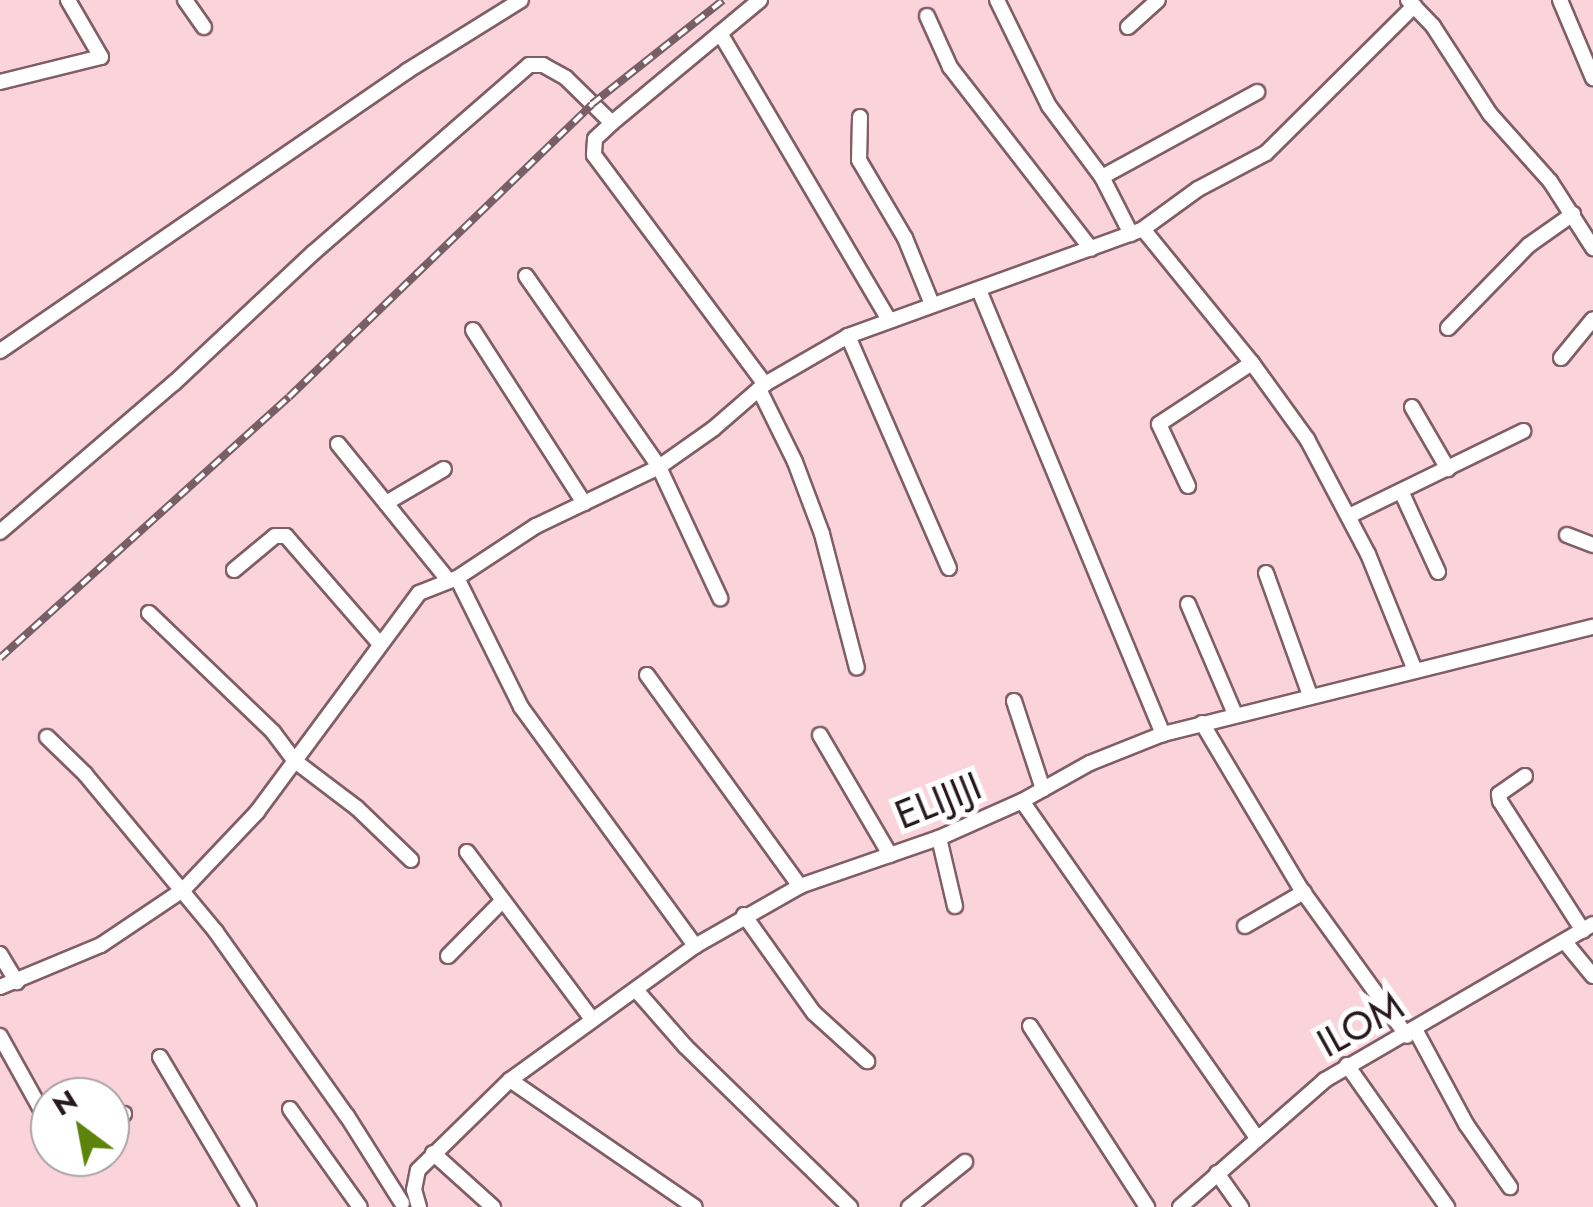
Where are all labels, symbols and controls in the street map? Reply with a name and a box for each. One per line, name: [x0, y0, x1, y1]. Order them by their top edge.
street label: ELIJIJI: [888, 761, 988, 839]
street label: ILOM: [1309, 981, 1411, 1067]
north arrow: [30, 1077, 130, 1177]
text: N: [45, 1080, 85, 1126]

